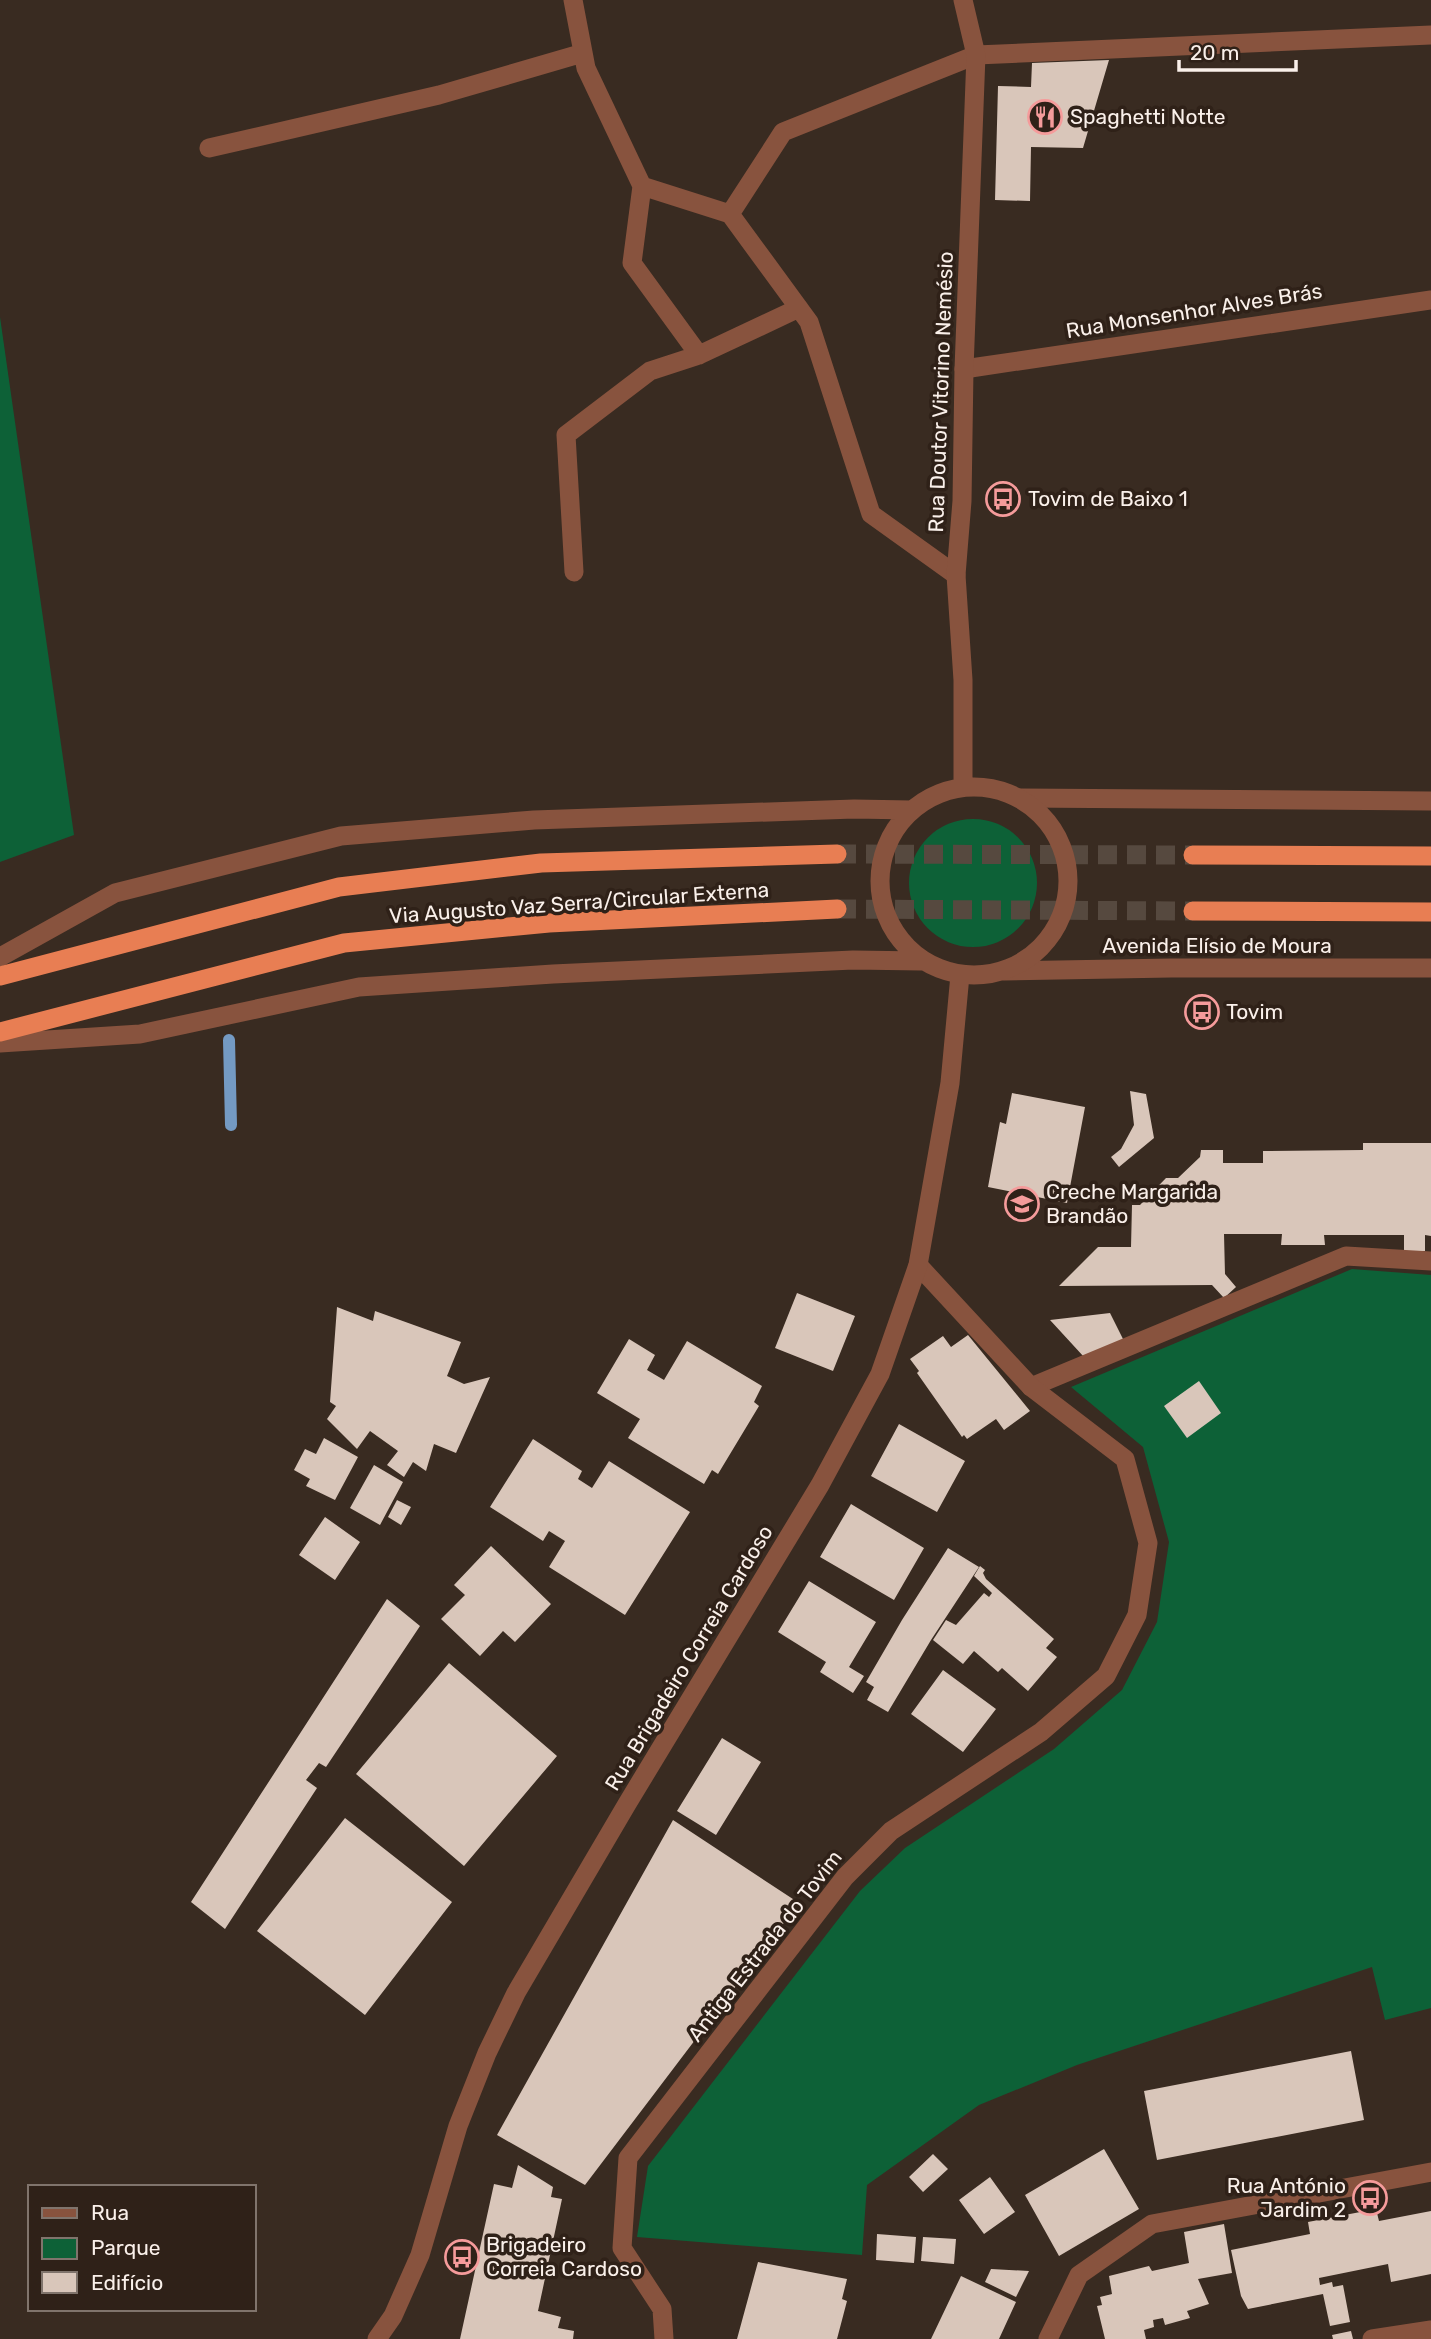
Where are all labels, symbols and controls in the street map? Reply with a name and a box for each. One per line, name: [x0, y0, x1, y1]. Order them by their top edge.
scale bar: [1179, 28, 1296, 72]
text: 20 m: [1190, 40, 1239, 65]
restaurant icon: Spaghetti Notte: [1026, 98, 1064, 136]
place label: Spaghetti Notte: [1070, 104, 1226, 129]
street label: Rua Doutor Vitorino Nemésio: [923, 251, 958, 533]
street label: Rua Monsenhor Alves Brás: [1064, 278, 1324, 343]
bus stop icon: Tovim de Baixo 1: [984, 480, 1022, 518]
place label: Tovim de Baixo 1: [1028, 486, 1188, 511]
street label: Via Augusto Vaz Serra/Circular Externa: [388, 877, 770, 928]
street label: Avenida Elísio de Moura: [1102, 933, 1332, 958]
bus stop icon: Tovim: [1183, 993, 1221, 1031]
place label: Tovim: [1226, 999, 1283, 1024]
place label: Creche Margarida Brandão: [1046, 1179, 1218, 1228]
school or university icon: Creche Margarida Brandão: [1003, 1185, 1041, 1223]
street label: Rua Brigadeiro Correia Cardoso: [599, 1521, 778, 1795]
street label: Antiga Estrada do Tovim: [682, 1845, 847, 2046]
place label: Rua António Jardim 2: [1227, 2173, 1346, 2222]
bus stop icon: Rua António Jardim 2: [1351, 2179, 1389, 2217]
legend: [28, 2185, 256, 2311]
text: Rua: [91, 2200, 129, 2225]
place label: Brigadeiro Correia Cardoso: [486, 2232, 642, 2281]
text: Parque: [91, 2235, 161, 2260]
bus stop icon: Brigadeiro Correia Cardoso: [443, 2238, 481, 2276]
text: Edifício: [91, 2270, 163, 2295]

